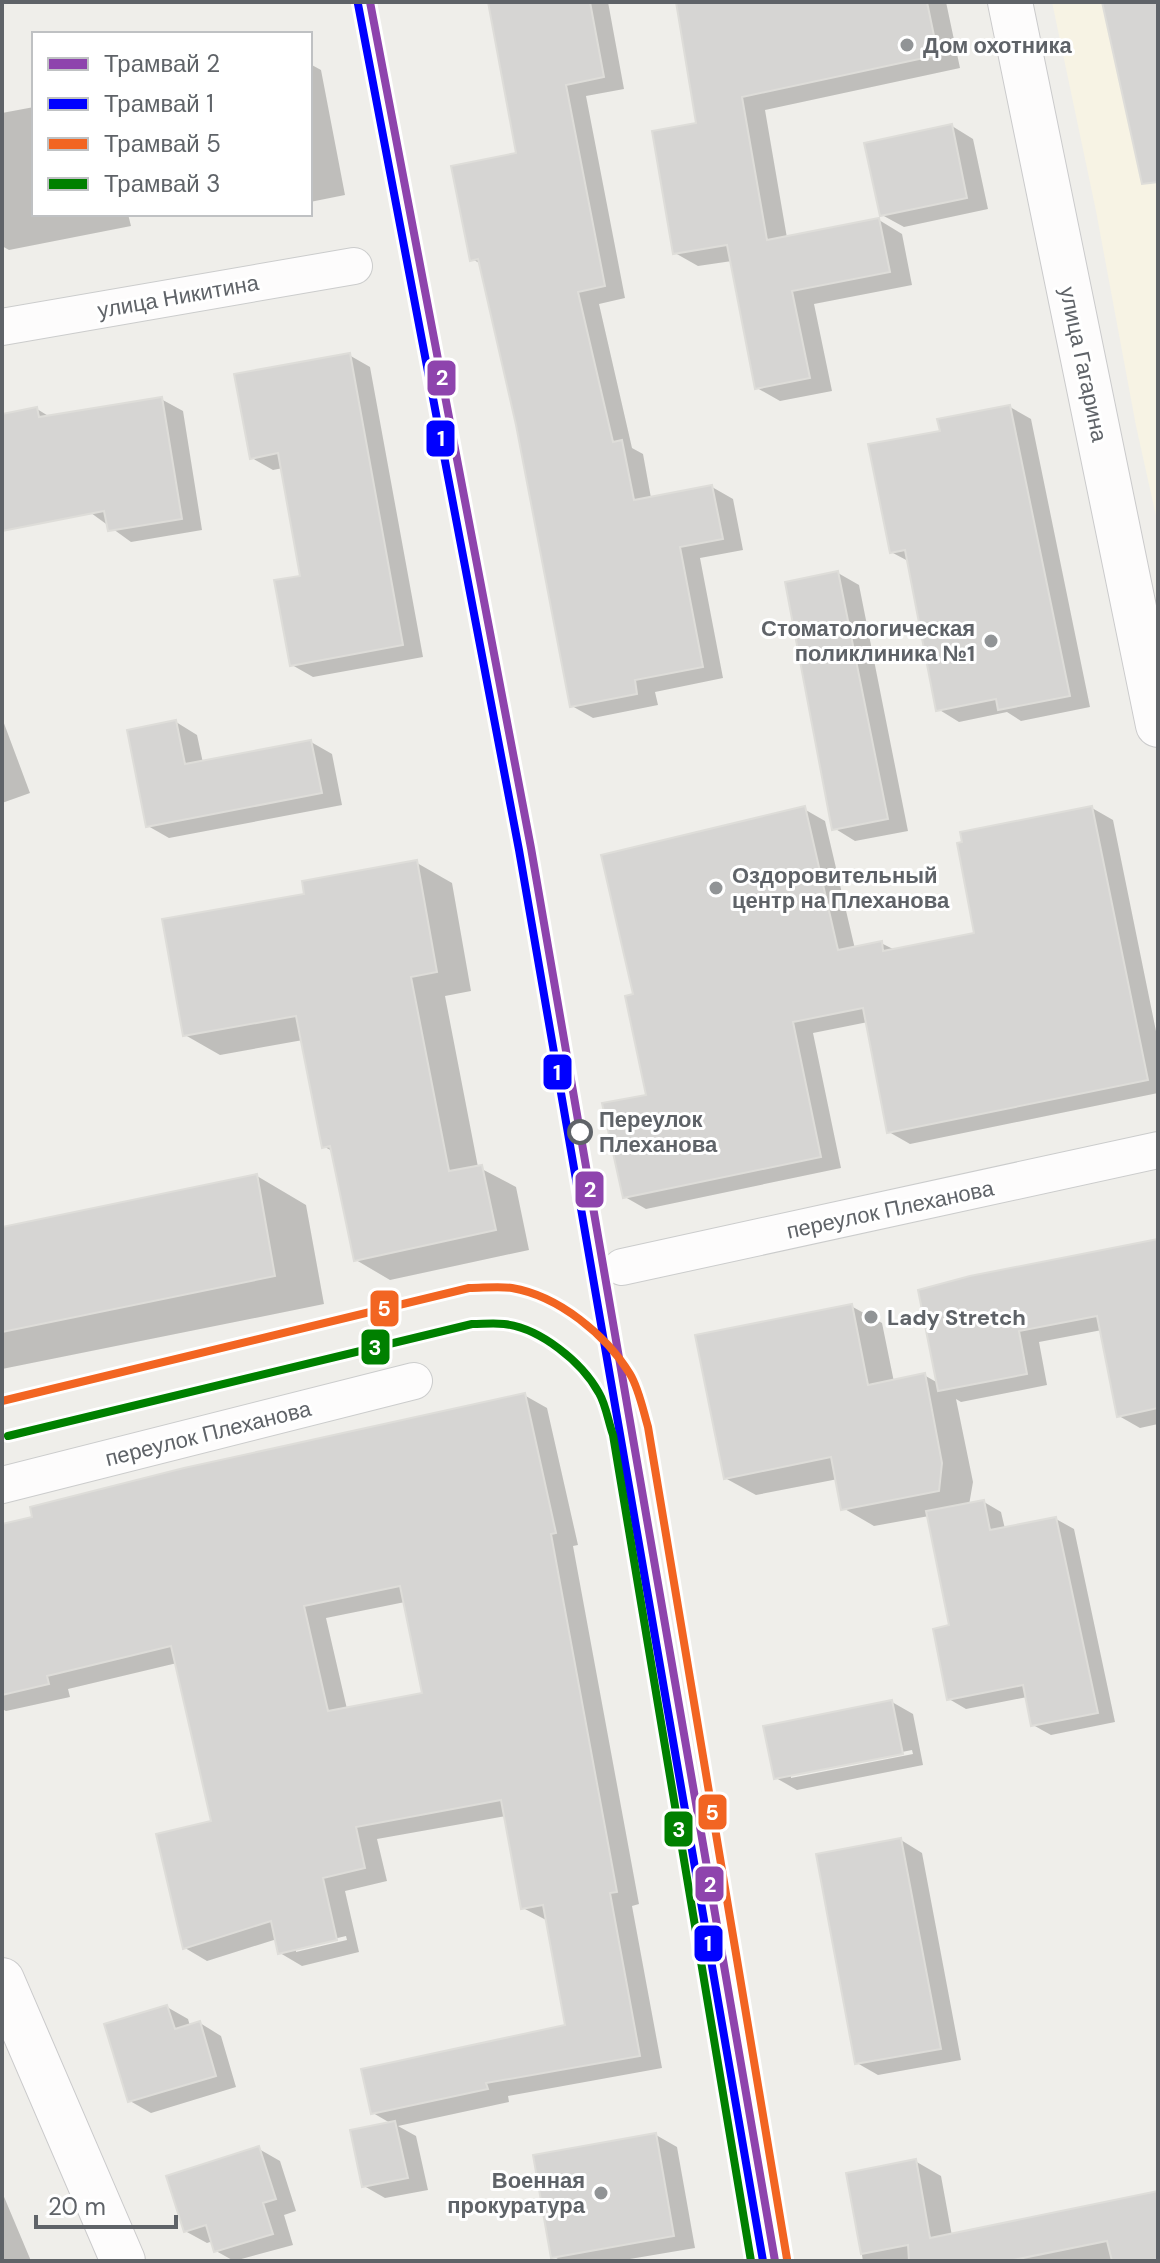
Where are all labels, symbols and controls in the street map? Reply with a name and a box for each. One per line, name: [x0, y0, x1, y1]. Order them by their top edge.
place label: Дом охотника: [923, 31, 1073, 60]
legend: [32, 32, 312, 216]
marker: Дом охотника: [898, 36, 916, 54]
text: Трамвай 2: [104, 48, 220, 79]
text: Трамвай 1: [104, 88, 214, 119]
text: Трамвай 5: [104, 128, 221, 159]
text: Трамвай 3: [104, 168, 220, 199]
street label: улица Никитина: [95, 268, 262, 325]
street label: улица Гагарина: [1053, 284, 1114, 445]
line badge: 2: [426, 359, 457, 397]
text: 2: [436, 363, 448, 392]
line badge: 1: [425, 419, 456, 458]
text: 1: [437, 424, 445, 453]
place label: Стоматологическая поликлиника №1: [761, 614, 975, 668]
marker: Стоматологическая поликлиника №1: [982, 632, 1000, 650]
place label: Оздоровительный центр на Плеханова: [732, 861, 950, 915]
marker: Оздоровительный центр на Плеханова: [707, 879, 725, 897]
line badge: 1: [542, 1053, 573, 1091]
text: 1: [553, 1058, 561, 1087]
place label: Переулок Плеханова: [599, 1105, 718, 1159]
marker: Переулок Плеханова: [568, 1120, 592, 1144]
line badge: 2: [574, 1170, 605, 1209]
street label: переулок Плеханова: [784, 1173, 997, 1246]
text: 2: [584, 1175, 596, 1204]
line badge: 5: [369, 1289, 400, 1328]
text: 5: [377, 1294, 391, 1323]
place label: Lady Stretch: [887, 1303, 1026, 1332]
marker: Lady Stretch: [862, 1308, 880, 1326]
line badge: 3: [360, 1328, 391, 1366]
text: 3: [368, 1333, 382, 1362]
street label: переулок Плеханова: [102, 1394, 315, 1473]
line badge: 5: [697, 1793, 728, 1831]
text: 5: [705, 1798, 719, 1827]
line badge: 3: [663, 1810, 694, 1848]
text: 3: [672, 1815, 686, 1844]
line badge: 2: [694, 1865, 725, 1903]
text: 2: [704, 1870, 716, 1899]
line badge: 1: [693, 1924, 724, 1963]
text: 1: [704, 1929, 712, 1958]
place label: Военная прокуратура: [447, 2166, 586, 2220]
scale bar: [36, 2179, 176, 2229]
marker: Военная прокуратура: [592, 2184, 610, 2202]
text: 20 m: [48, 2191, 106, 2222]

